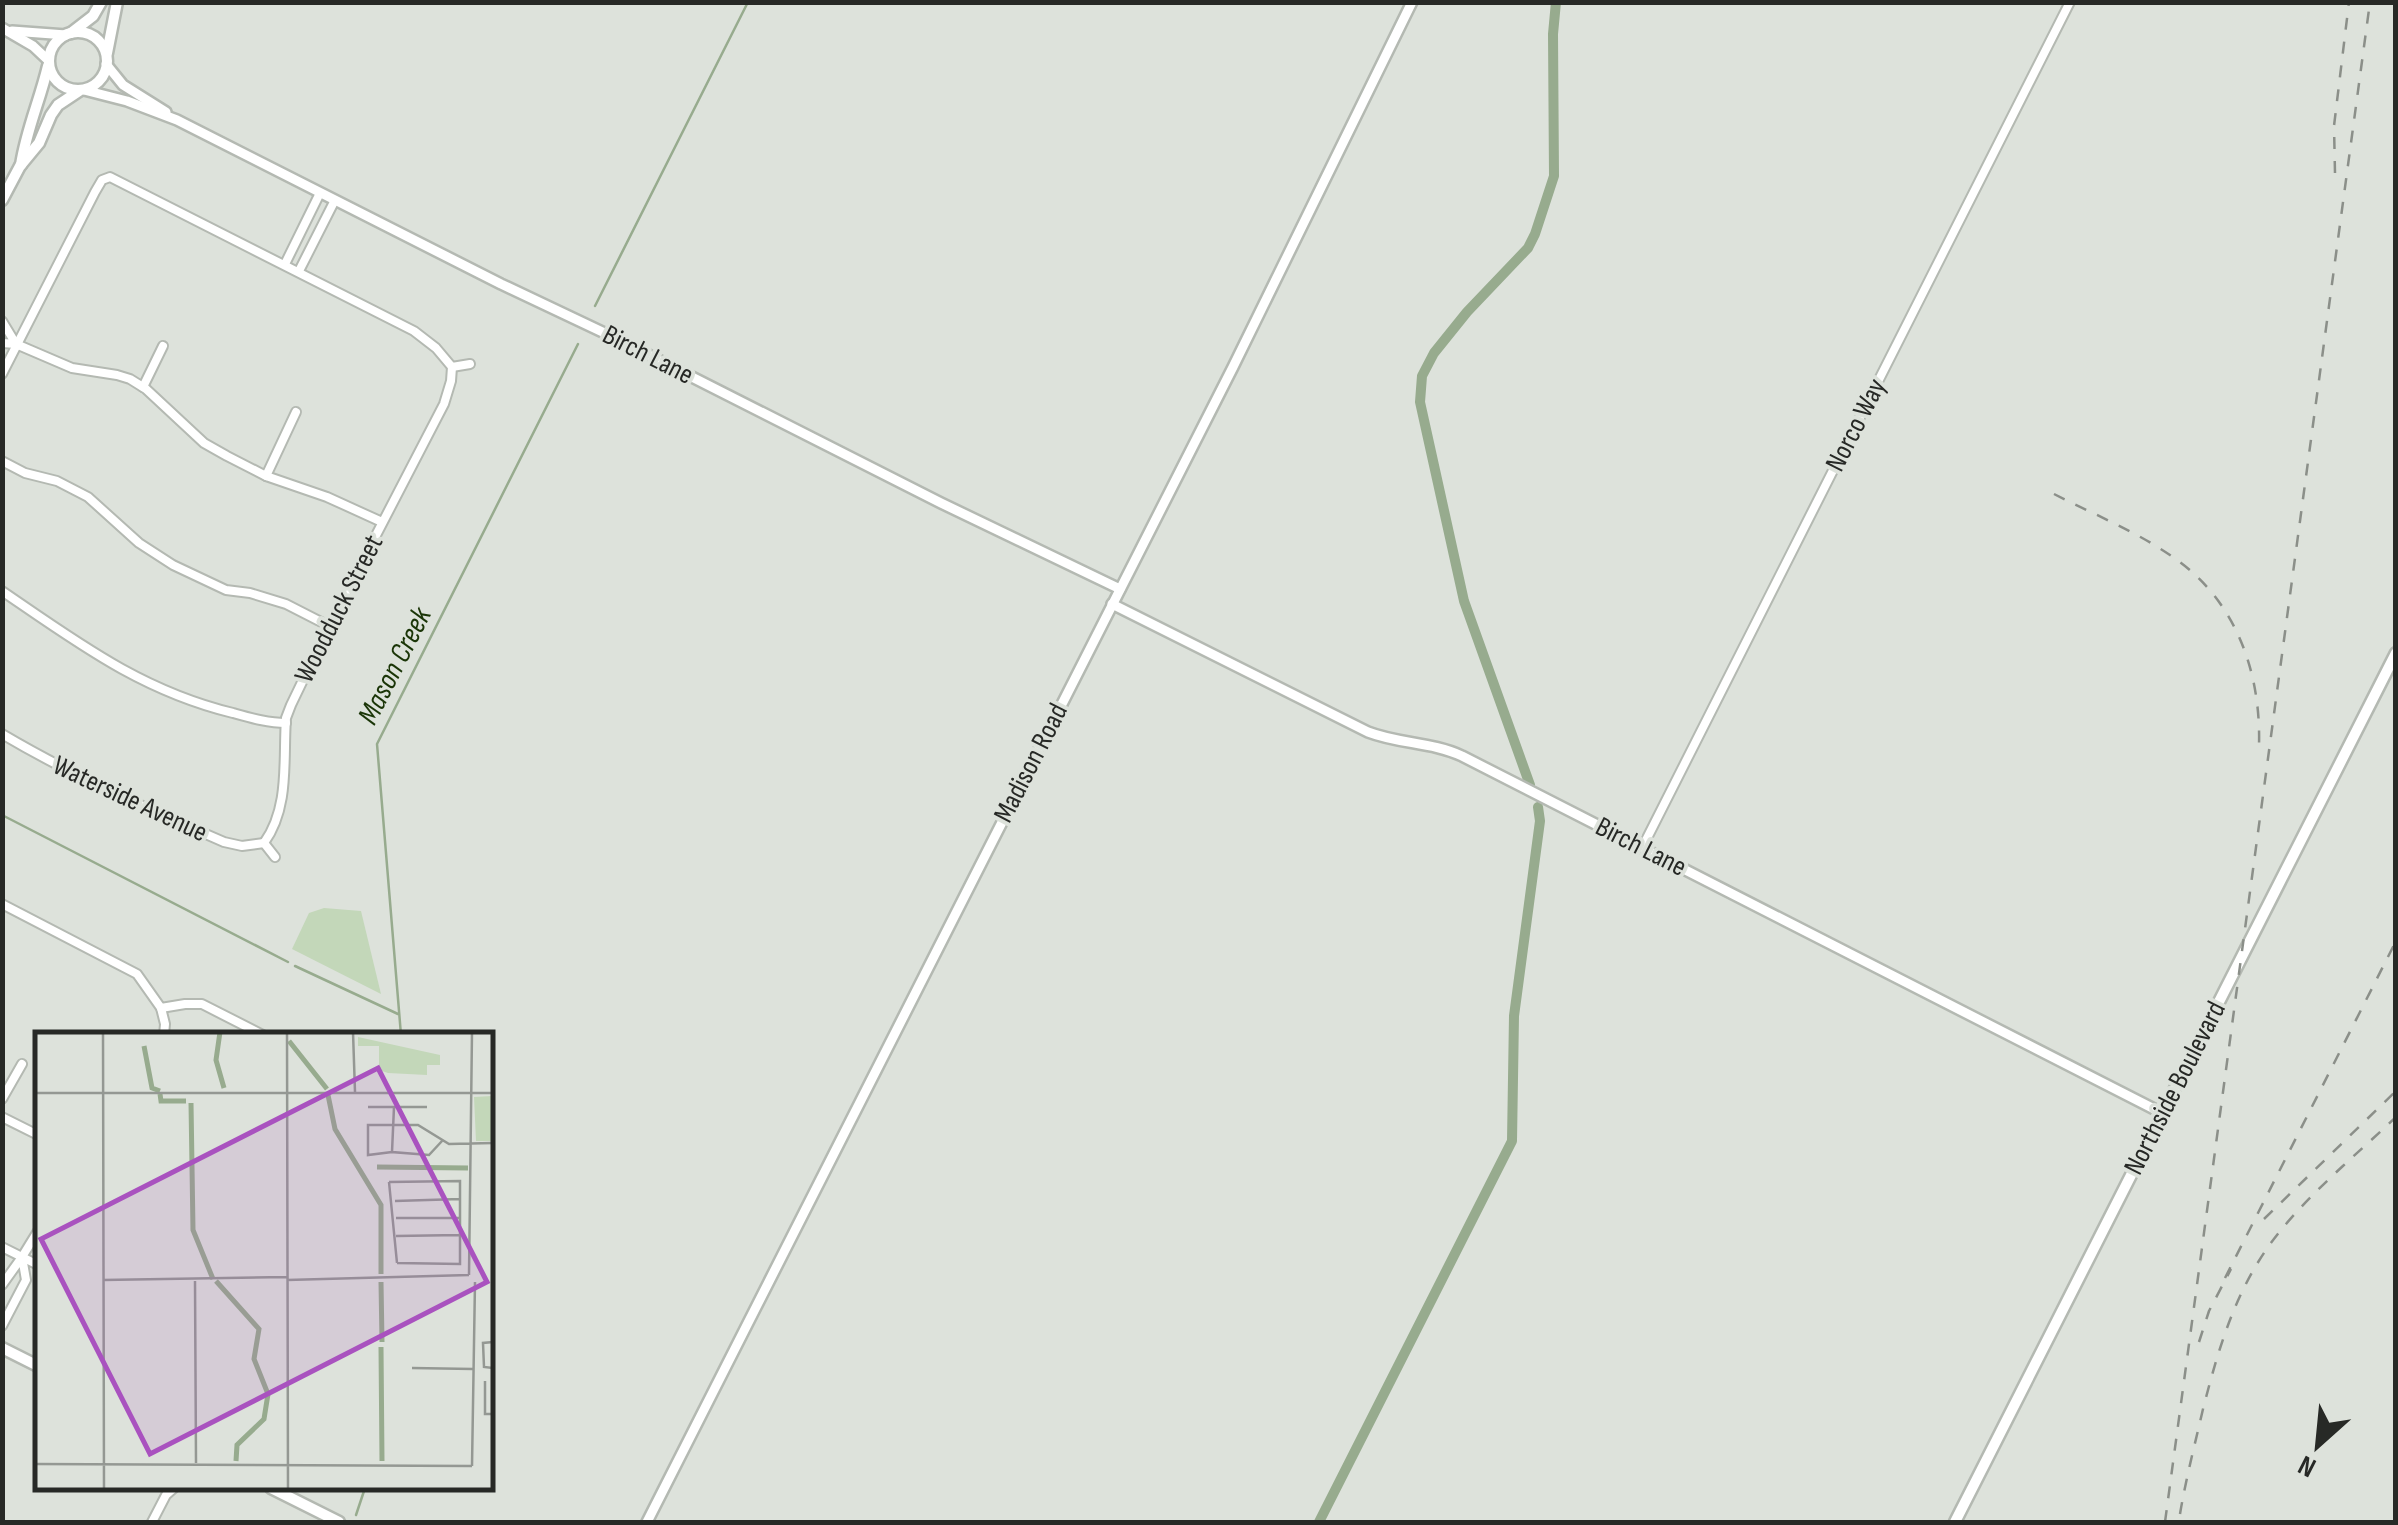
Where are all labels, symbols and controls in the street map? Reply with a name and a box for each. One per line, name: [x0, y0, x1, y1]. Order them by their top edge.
street label: Birch Lane: [597, 318, 699, 392]
street label: Norco Way: [1819, 373, 1893, 477]
street label: Woodduck Street: [288, 530, 390, 688]
water label: Mason Creek: [350, 601, 440, 730]
street label: Madison Road: [987, 698, 1075, 828]
street label: Waterside Avenue: [48, 749, 212, 849]
street label: Birch Lane: [1590, 810, 1692, 884]
street label: Northside Boulevard: [2117, 996, 2233, 1180]
inset map: [35, 1032, 492, 1490]
north arrow: [2268, 1395, 2368, 1495]
text: N: [2293, 1448, 2321, 1484]

